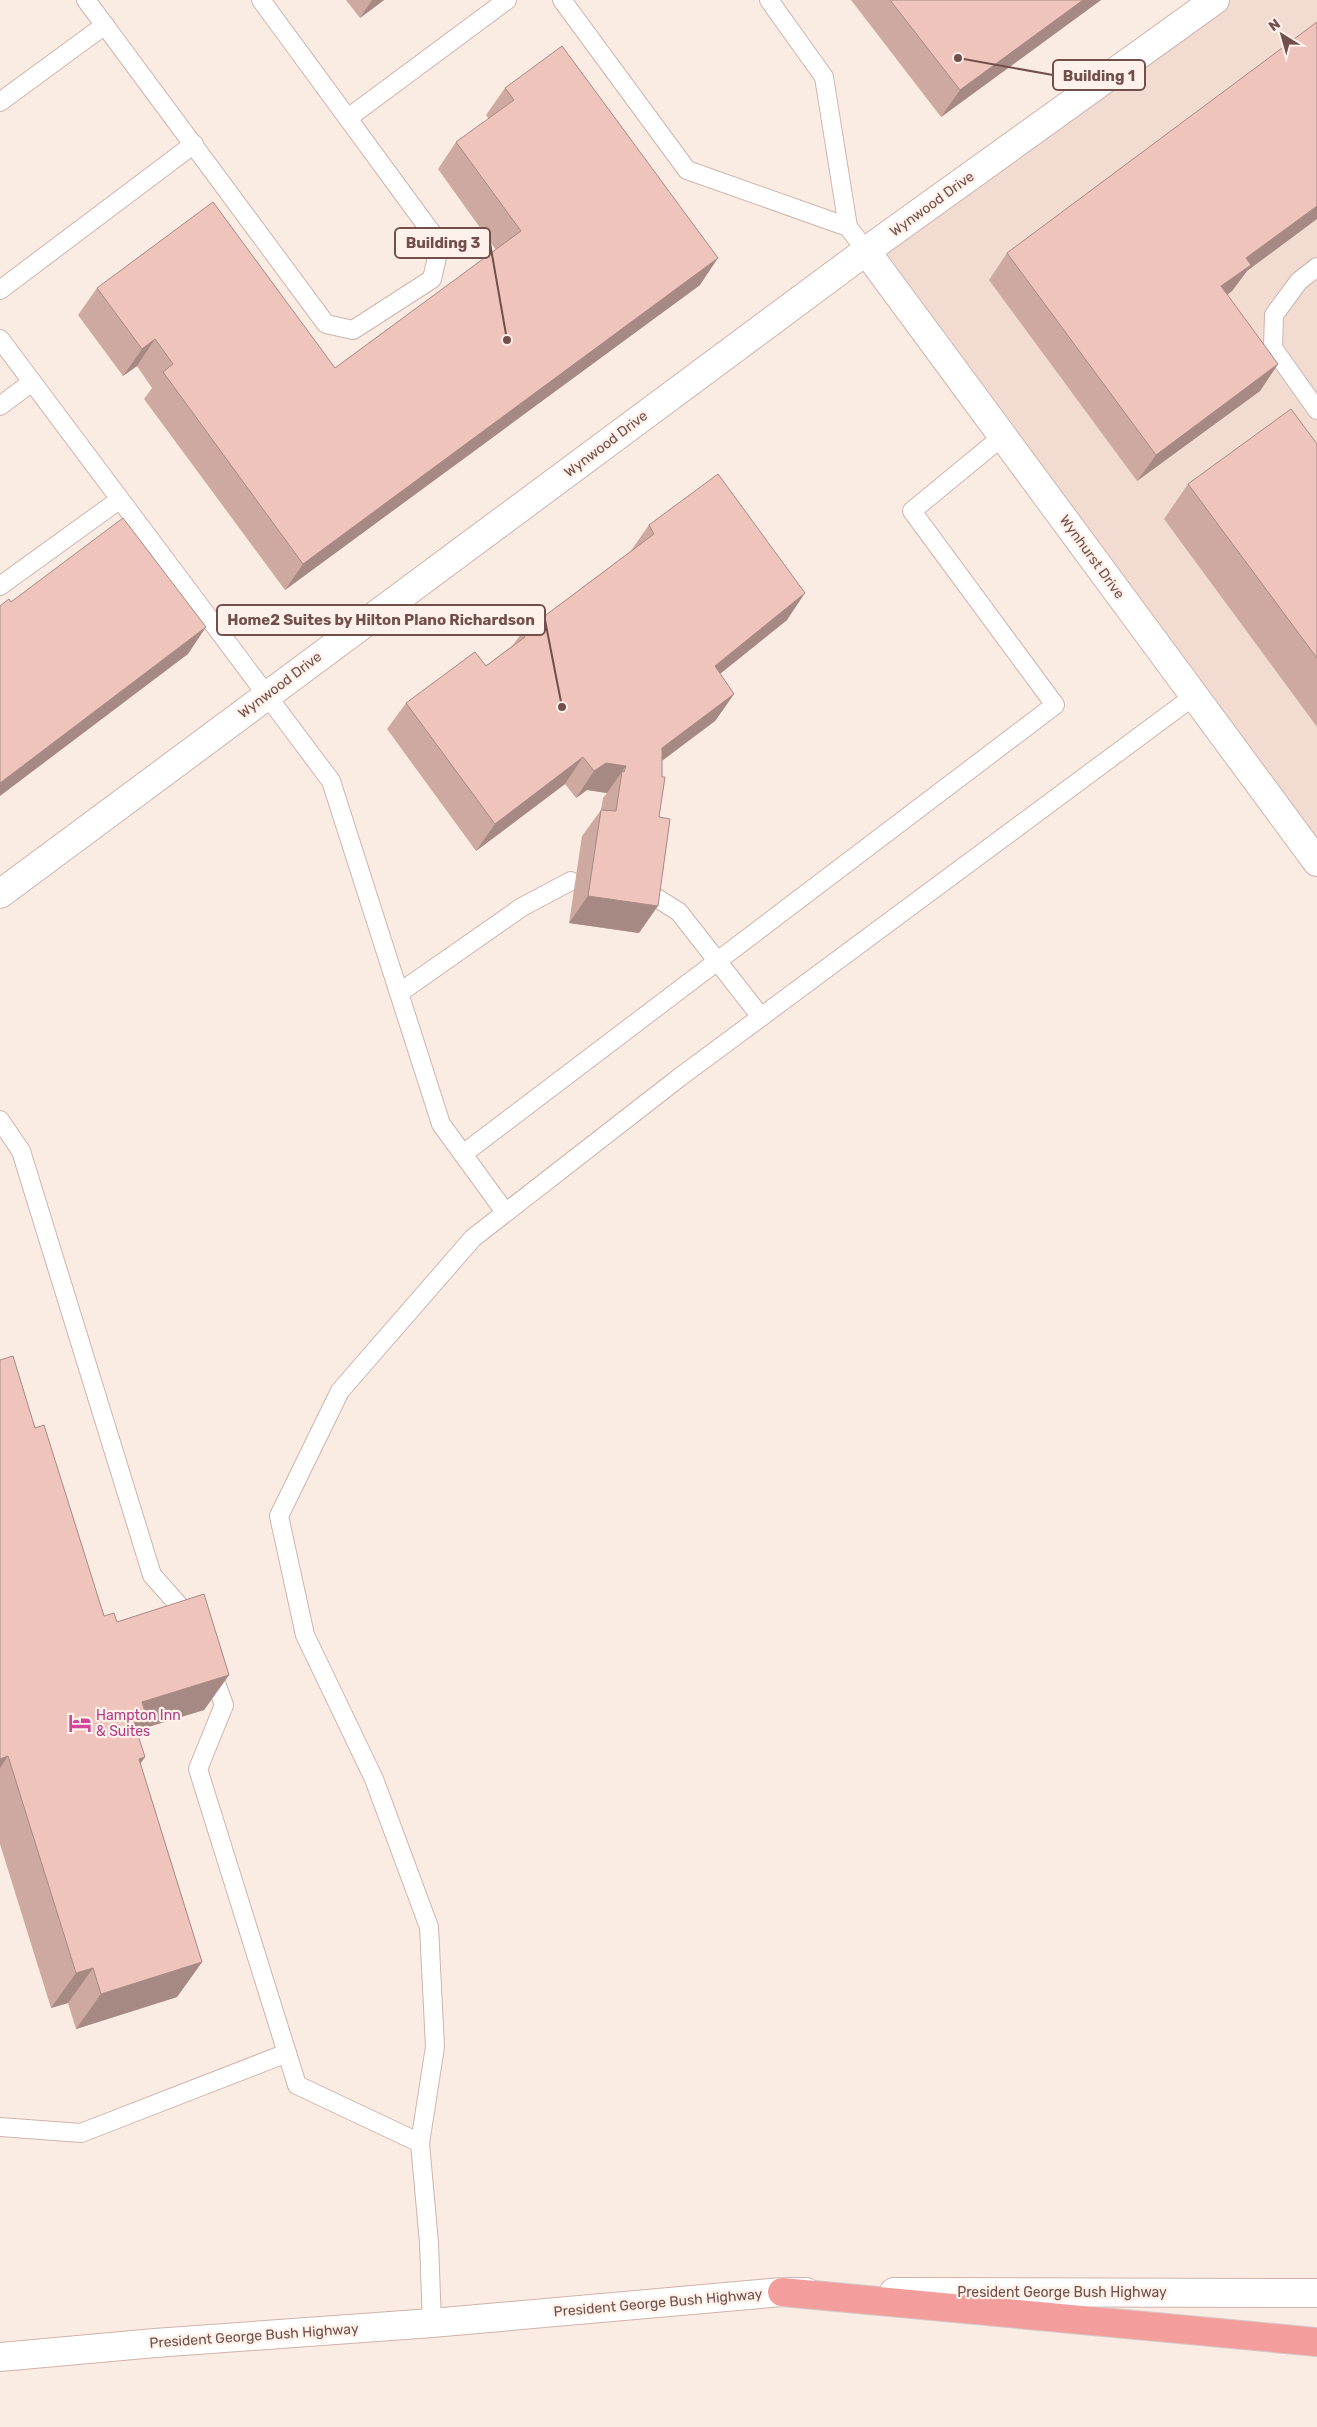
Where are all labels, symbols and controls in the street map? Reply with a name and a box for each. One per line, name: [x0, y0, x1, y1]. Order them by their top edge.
north arrow: [1257, 10, 1307, 60]
text: N: [1265, 15, 1284, 35]
callout: Building 1: [1053, 60, 1145, 90]
text: Building 1: [1063, 67, 1135, 85]
street label: Wynwood Drive: [887, 168, 978, 240]
callout: Building 3: [395, 228, 490, 258]
text: Building 3: [406, 234, 480, 252]
street label: Wynwood Drive: [561, 407, 651, 481]
street label: Wynhurst Drive: [1056, 512, 1128, 602]
callout: Home2 Suites by Hilton Plano Richardson: [217, 605, 545, 635]
text: Home2 Suites by Hilton Plano Richardson: [227, 611, 535, 629]
street label: Wynwood Drive: [235, 648, 325, 722]
place label: Hampton Inn & Suites: [96, 1707, 181, 1740]
hotel icon: Hampton Inn & Suites: [67, 1710, 93, 1736]
street label: President George Bush Highway: [957, 2284, 1167, 2301]
street label: President George Bush Highway: [553, 2285, 763, 2321]
street label: President George Bush Highway: [149, 2320, 359, 2352]

